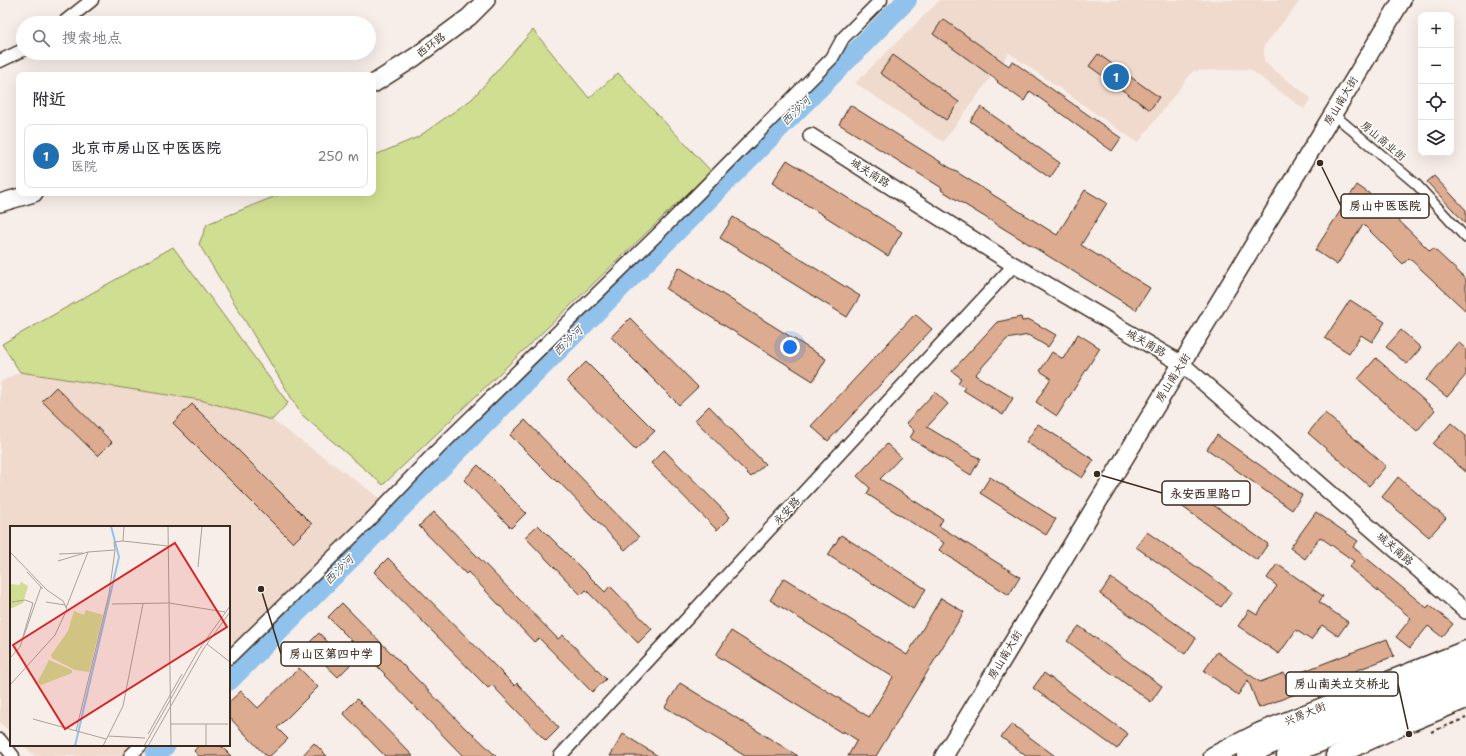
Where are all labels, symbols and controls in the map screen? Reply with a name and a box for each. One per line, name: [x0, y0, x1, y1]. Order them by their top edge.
map controls: [1418, 12, 1454, 156]
button: +: [1418, 12, 1454, 48]
search box: [16, 16, 376, 60]
icon: search: [30, 27, 52, 49]
text: 搜索地点: [62, 28, 122, 48]
street label: 西环路: [413, 29, 449, 61]
button: −: [1418, 48, 1454, 84]
pin: 1: [1103, 62, 1129, 92]
street label: 房山南大街: [1320, 73, 1362, 128]
button: locate: [1418, 84, 1454, 120]
text: 附近: [32, 88, 66, 110]
water label: 西沙河: [778, 91, 816, 129]
street label: 房山商业街: [1357, 118, 1410, 165]
button: layers: [1418, 120, 1454, 156]
text: 北京市房山区中医医院: [71, 138, 221, 158]
text: 1: [43, 148, 49, 165]
text: 250 m: [318, 148, 359, 165]
street label: 城关南路: [847, 155, 893, 191]
text: 医院: [71, 158, 97, 175]
callout: 房山中医医院: [1341, 194, 1429, 218]
text: 房山中医医院: [1349, 198, 1421, 214]
water label: 西沙河: [550, 321, 588, 359]
street label: 城关南路: [1123, 326, 1169, 360]
your location: [780, 337, 800, 357]
street label: 房山南大街: [1152, 350, 1194, 405]
callout: 永安西里路口: [1162, 481, 1250, 505]
text: 永安西里路口: [1170, 486, 1242, 502]
street label: 永安路: [770, 494, 804, 528]
inset map: [10, 526, 230, 746]
street label: 城关南路: [1373, 529, 1417, 569]
water label: 西沙河: [321, 550, 359, 588]
street label: 房山南大街: [984, 627, 1026, 682]
callout: 房山区第四中学: [281, 642, 381, 666]
text: 房山区第四中学: [289, 646, 373, 662]
callout: 房山南关立交桥北: [1286, 672, 1398, 696]
text: 房山南关立交桥北: [1294, 676, 1390, 692]
street label: 兴房大街: [1282, 698, 1329, 729]

